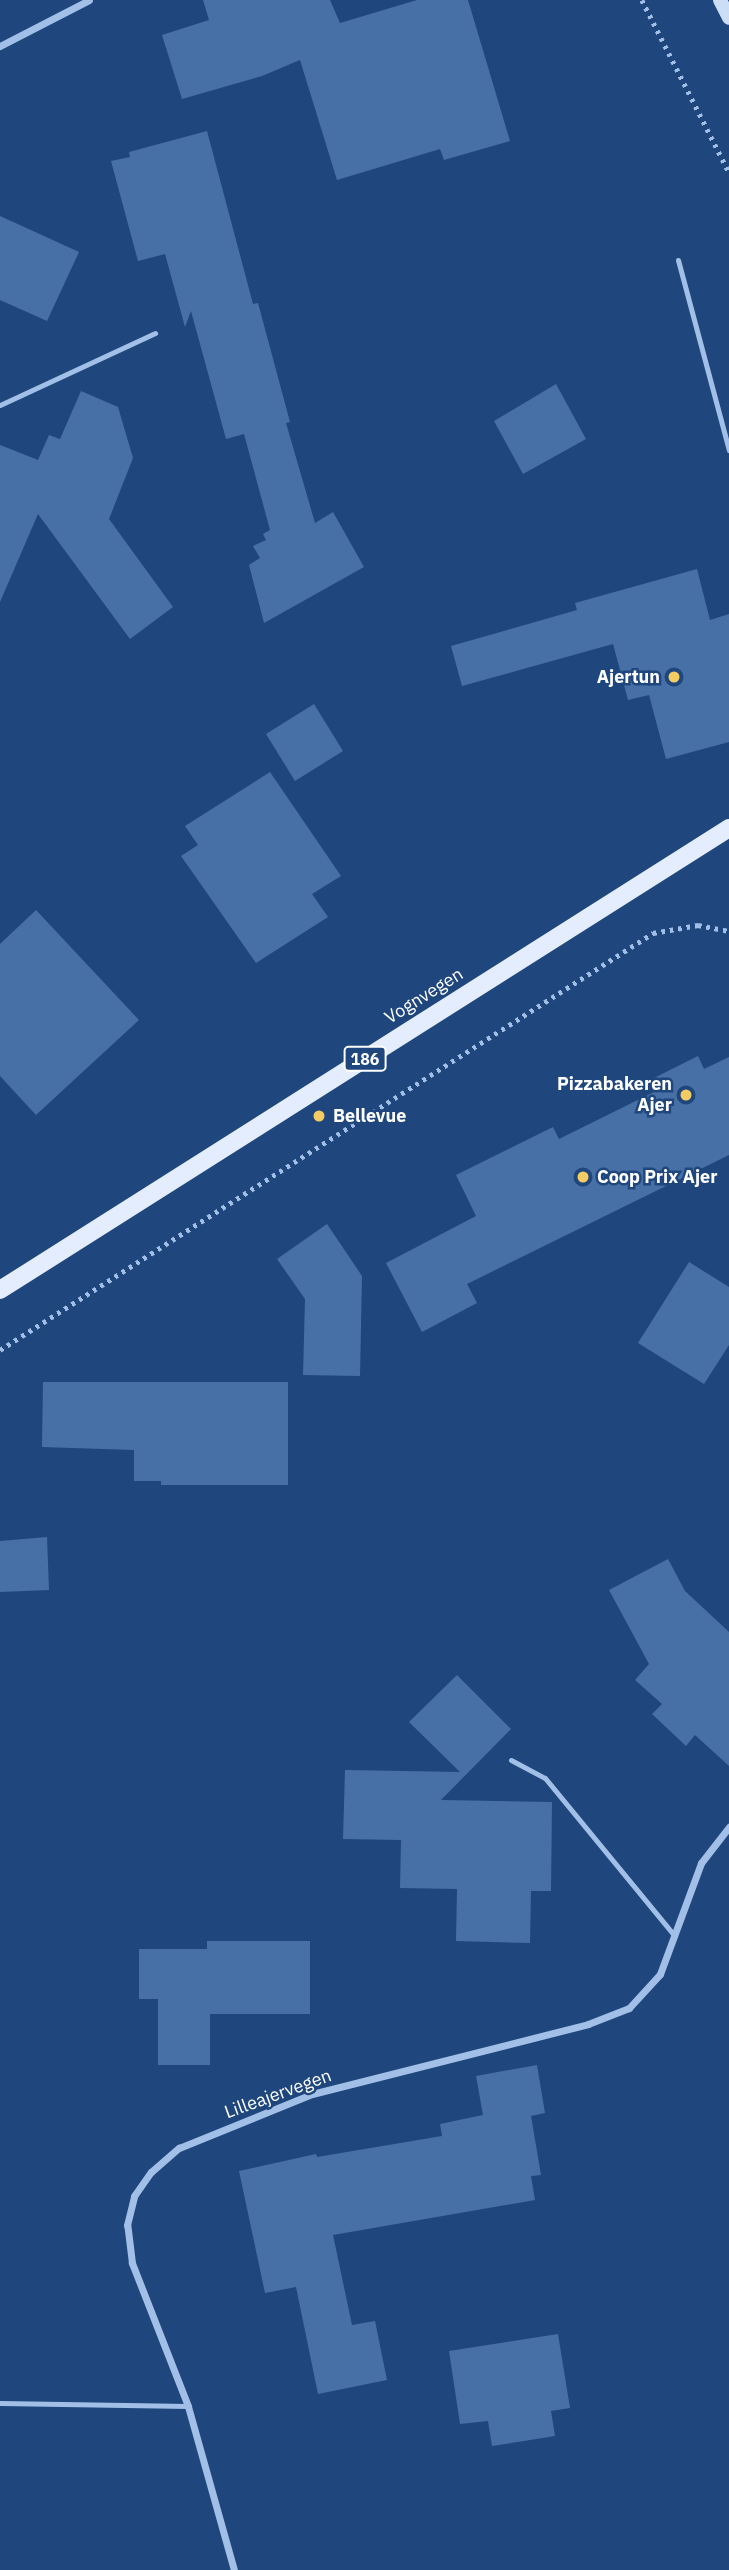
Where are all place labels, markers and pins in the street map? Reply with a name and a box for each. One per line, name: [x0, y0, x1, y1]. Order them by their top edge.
place label: Ajertun: [597, 666, 660, 688]
marker: Ajertun: [666, 669, 682, 685]
place label: Pizzabakeren Ajer: [557, 1074, 672, 1116]
marker: Pizzabakeren Ajer: [678, 1087, 694, 1103]
place label: Bellevue: [333, 1105, 406, 1127]
marker: Bellevue: [311, 1108, 327, 1124]
place label: Coop Prix Ajer: [597, 1166, 717, 1188]
marker: Coop Prix Ajer: [575, 1169, 591, 1185]

